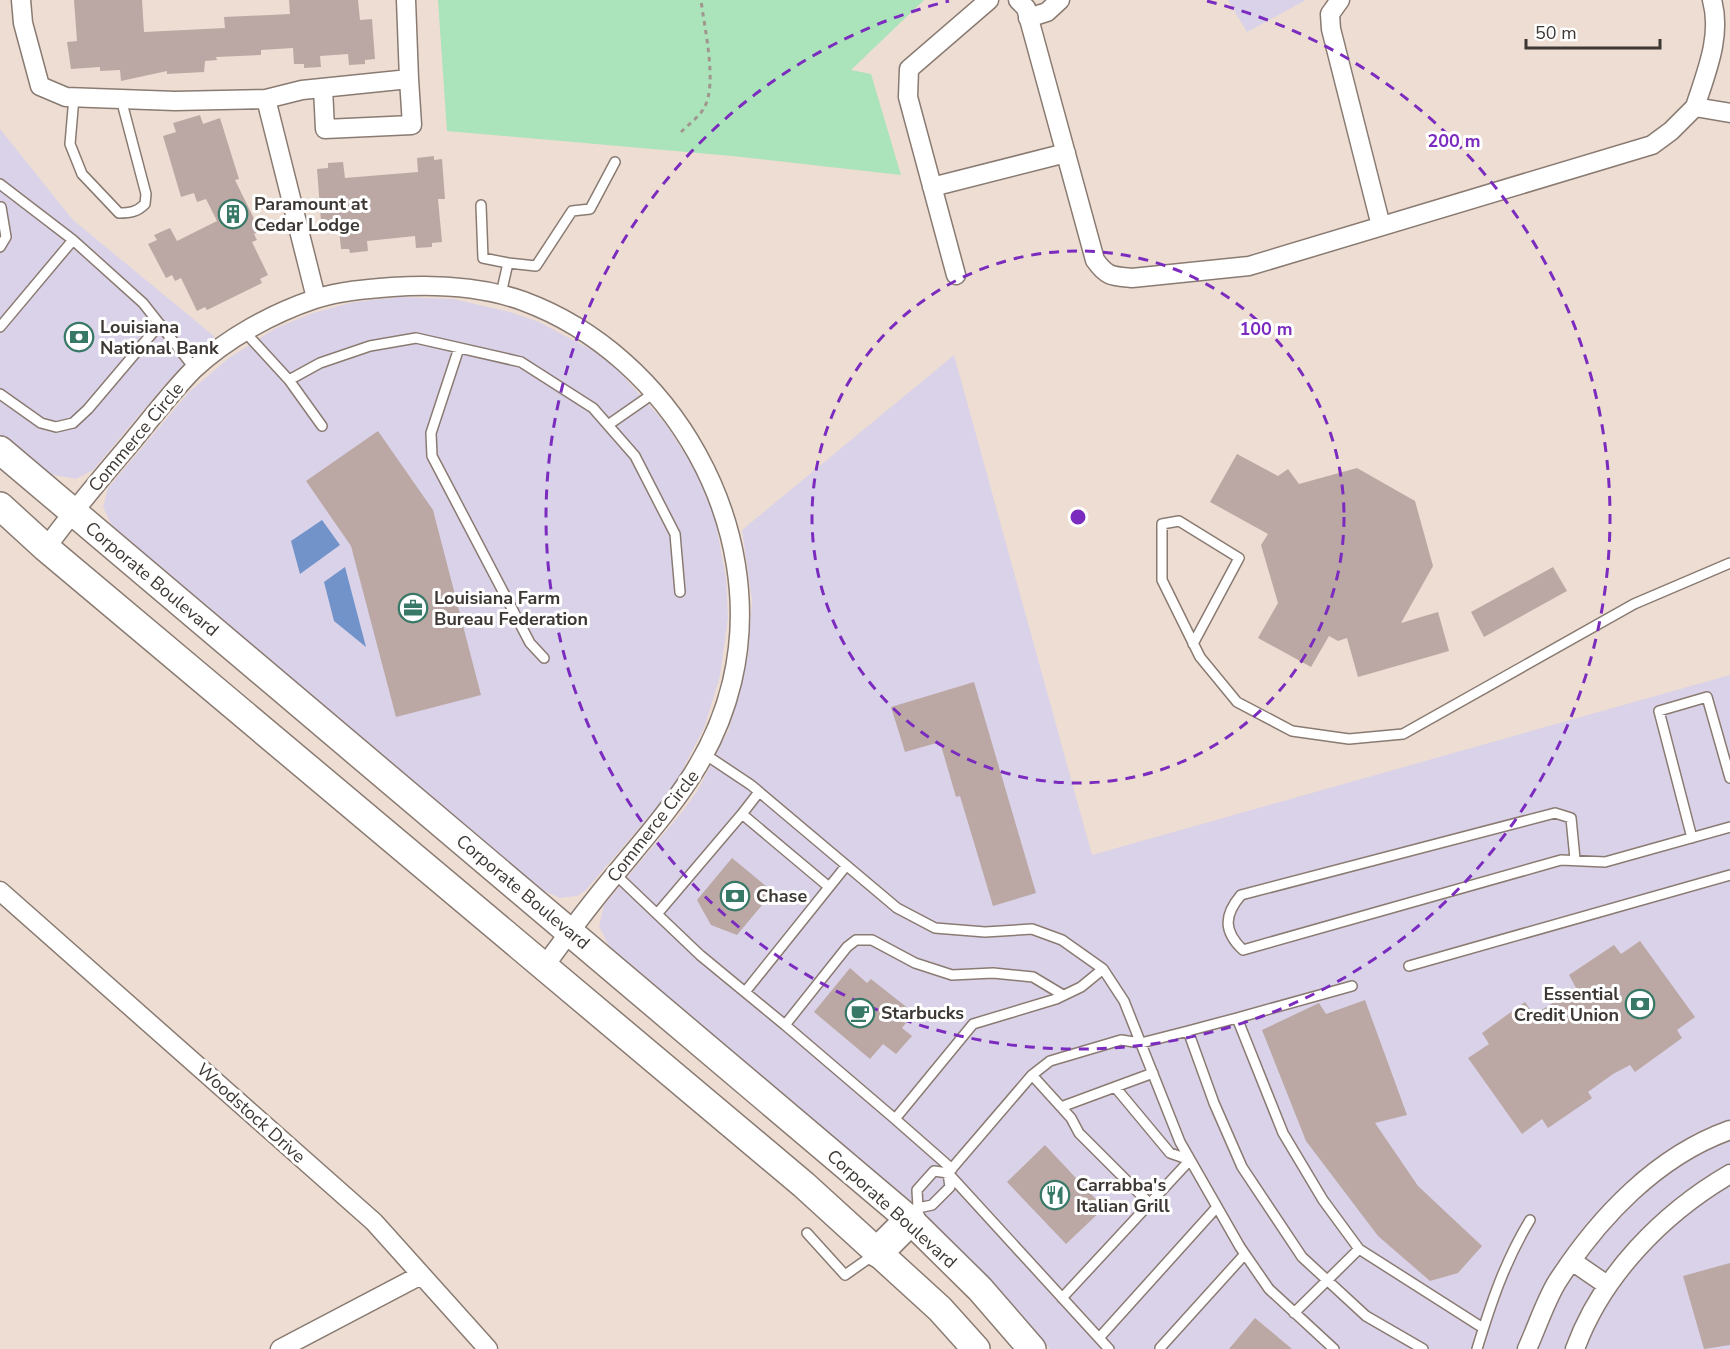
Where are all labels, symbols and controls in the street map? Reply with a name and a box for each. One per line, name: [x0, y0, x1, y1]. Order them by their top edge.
scale bar: [1526, 12, 1660, 50]
text: 50 m: [1535, 21, 1577, 45]
text: 200 m: [1427, 129, 1481, 153]
place label: Paramount at Cedar Lodge: [254, 192, 368, 237]
building icon: Paramount at Cedar Lodge: [217, 198, 249, 230]
place label: Louisiana National Bank: [100, 315, 219, 360]
text: 100 m: [1239, 317, 1293, 341]
bank icon: Louisiana National Bank: [63, 321, 95, 353]
street label: Commerce Circle: [83, 377, 189, 497]
centre of rings: [1068, 507, 1088, 527]
street label: Corporate Boulevard: [80, 516, 224, 642]
place label: Louisiana Farm Bureau Federation: [434, 586, 588, 631]
office icon: Louisiana Farm Bureau Federation: [397, 592, 429, 624]
street label: Commerce Circle: [602, 765, 704, 887]
street label: Corporate Boulevard: [451, 829, 595, 955]
bank icon: Chase: [719, 880, 751, 912]
place label: Chase: [756, 884, 807, 908]
place label: Essential Credit Union: [1514, 982, 1619, 1027]
bank icon: Essential Credit Union: [1624, 988, 1656, 1020]
cafe icon: Starbucks: [844, 997, 876, 1029]
place label: Starbucks: [881, 1001, 964, 1025]
street label: Woodstock Drive: [191, 1058, 311, 1168]
street label: Corporate Boulevard: [822, 1144, 962, 1274]
place label: Carrabba's Italian Grill: [1076, 1173, 1170, 1218]
restaurant icon: Carrabba's Italian Grill: [1039, 1179, 1071, 1211]

